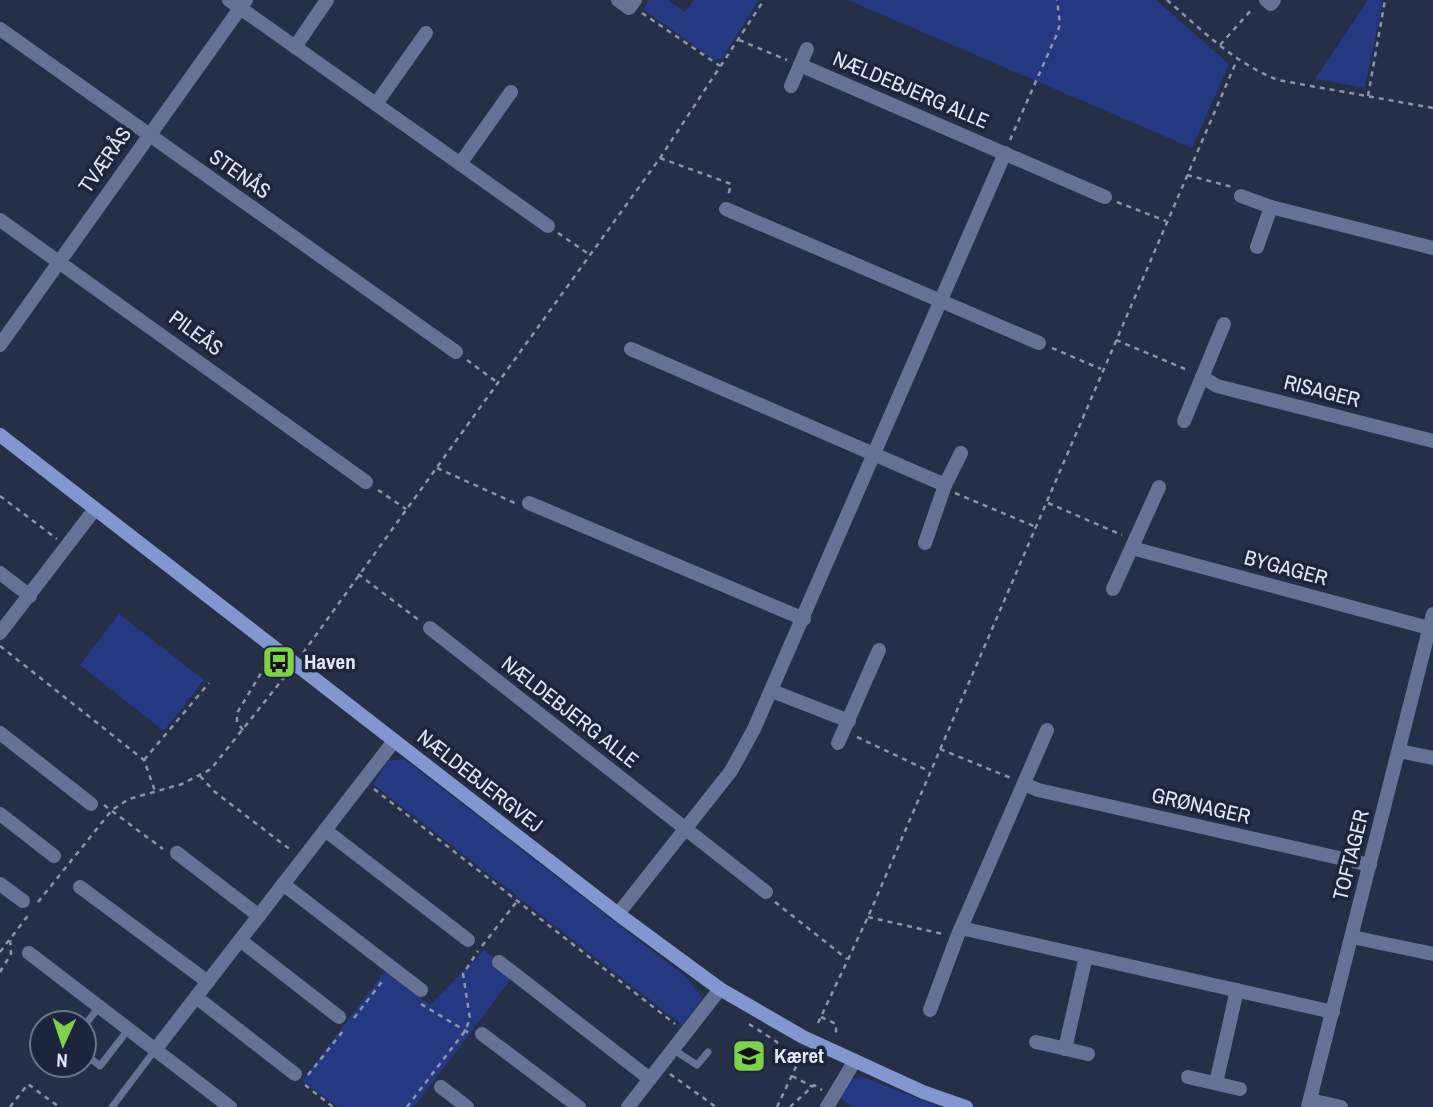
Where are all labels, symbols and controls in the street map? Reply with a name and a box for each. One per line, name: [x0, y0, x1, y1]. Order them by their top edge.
street label: NÆLDEBJERG ALLE: [829, 44, 994, 135]
street label: TVÆRÅS: [71, 121, 138, 199]
street label: STENÅS: [204, 142, 277, 205]
street label: PILEÅS: [163, 303, 229, 362]
street label: RISAGER: [1281, 367, 1363, 414]
street label: BYGAGER: [1241, 542, 1331, 593]
bus stop icon: Haven: [260, 643, 298, 681]
place label: Haven: [304, 647, 356, 676]
street label: NÆLDEBJERG ALLE: [496, 649, 645, 774]
street label: NÆLDEBJERGVEJ: [411, 722, 549, 839]
street label: GRØNAGER: [1149, 780, 1253, 831]
street label: TOFTAGER: [1325, 807, 1376, 903]
north arrow: [28, 1009, 98, 1079]
school or university icon: Kæret: [730, 1037, 768, 1075]
place label: Kæret: [774, 1041, 824, 1070]
text: N: [56, 1048, 68, 1074]

